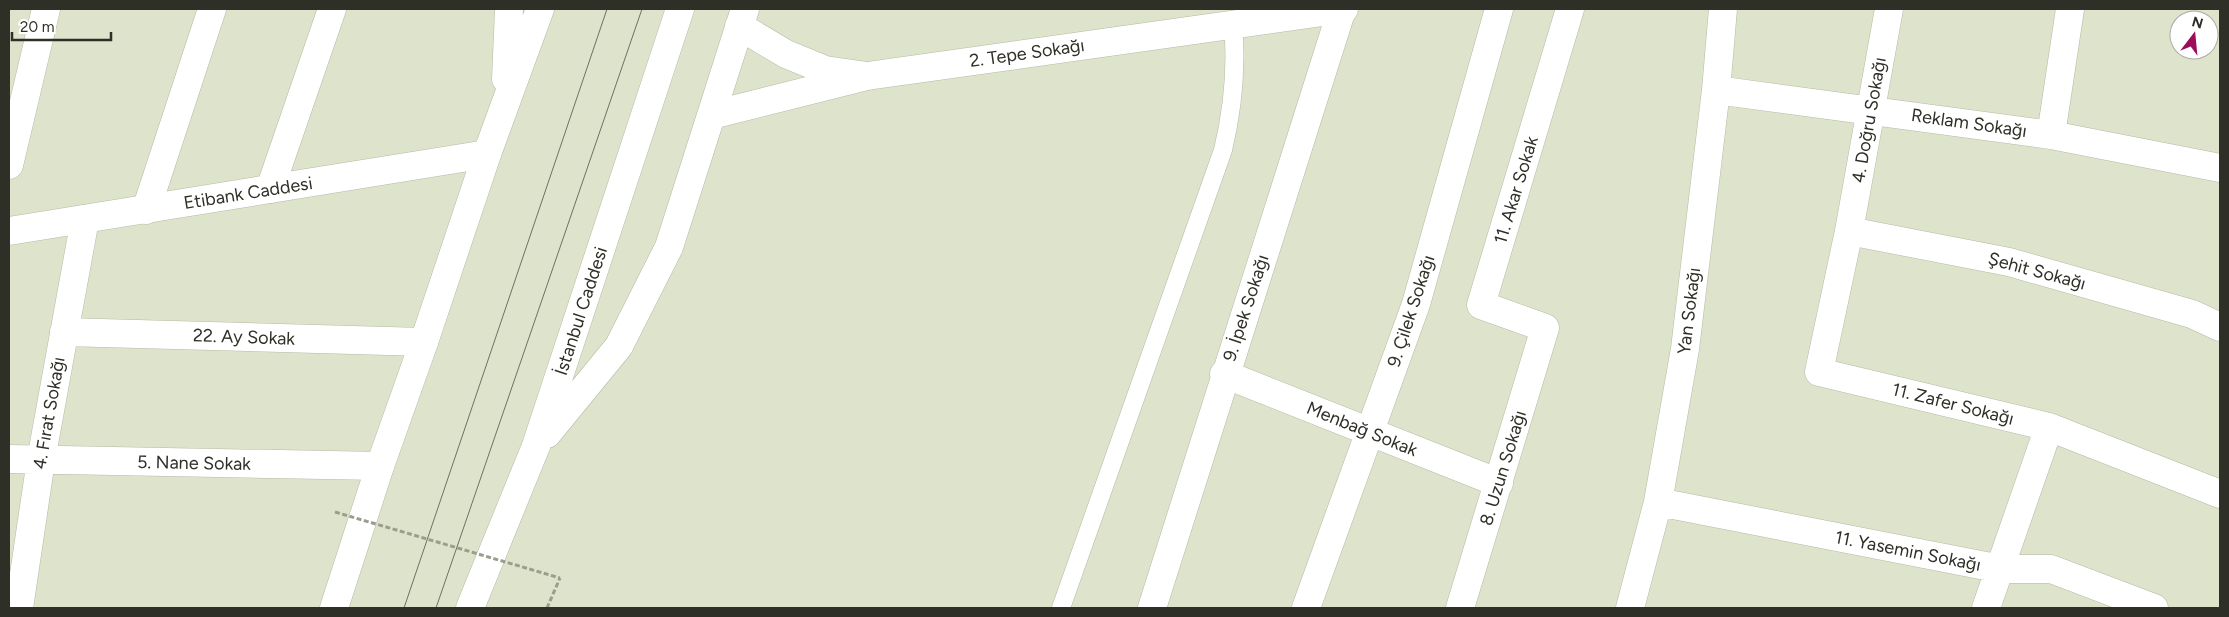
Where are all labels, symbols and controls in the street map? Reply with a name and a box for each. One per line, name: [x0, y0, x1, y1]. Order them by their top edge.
scale bar: [12, 10, 111, 42]
north arrow: [2169, 10, 2219, 60]
text: N: [2190, 13, 2205, 33]
text: 20 m: [20, 18, 54, 36]
street label: 2. Tepe Sokağı: [968, 34, 1086, 72]
street label: 4. Doğru Sokağı: [1847, 55, 1891, 185]
street label: Reklam Sokağı: [1910, 104, 2028, 142]
street label: 11. Akar Sokak: [1489, 133, 1543, 247]
street label: Etibank Caddesi: [182, 172, 314, 214]
street label: İstanbul Caddesi: [550, 244, 612, 378]
street label: Şehit Sokağı: [1986, 247, 2088, 295]
street label: 9. İpek Sokağı: [1218, 252, 1274, 364]
street label: 9. Çilek Sokağı: [1383, 252, 1439, 370]
street label: Yan Sokağı: [1673, 266, 1705, 356]
street label: 22. Ay Sokak: [193, 324, 296, 350]
street label: 4. Fırat Sokağı: [28, 355, 70, 471]
street label: 11. Zafer Sokağı: [1890, 378, 2016, 430]
street label: Menbağ Sokak: [1303, 397, 1421, 461]
street label: 8. Uzun Sokağı: [1475, 408, 1531, 528]
street label: 5. Nane Sokak: [137, 451, 251, 475]
street label: 11. Yasemin Sokağı: [1833, 526, 1983, 576]

